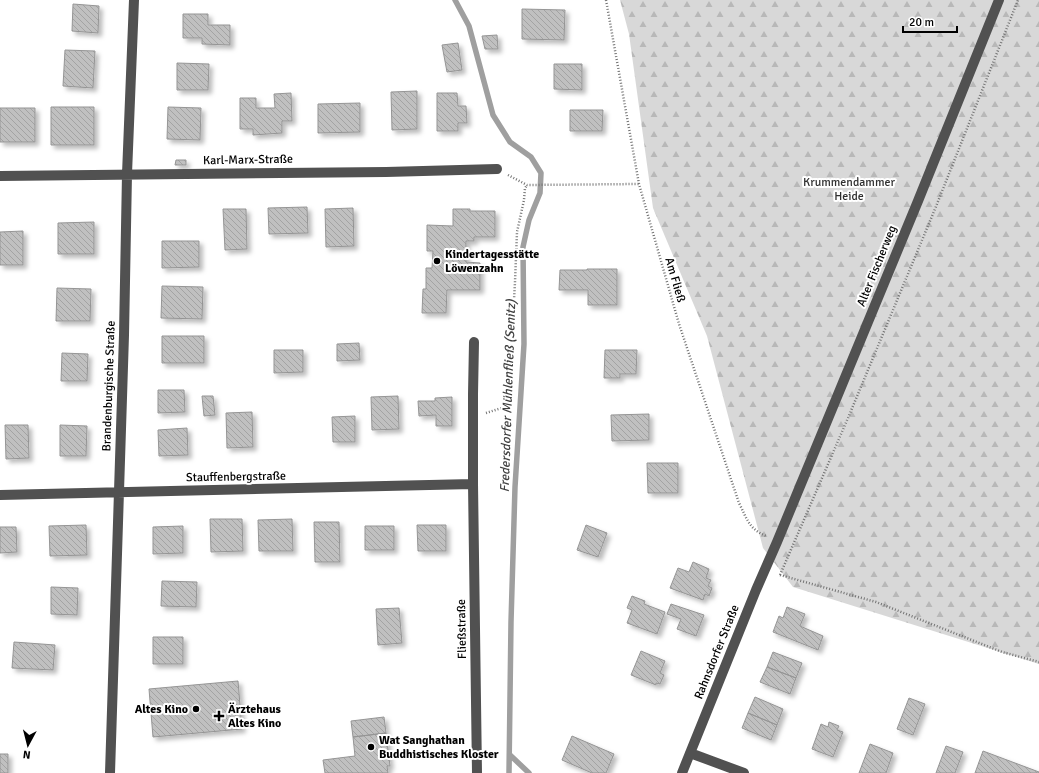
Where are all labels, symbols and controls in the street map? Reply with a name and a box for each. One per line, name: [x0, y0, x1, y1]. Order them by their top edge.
scale bar: [903, 8, 957, 34]
text: 20 m: [909, 15, 934, 30]
street label: Karl-Marx-Straße: [203, 152, 293, 168]
park label: Krummendammer Heide: [803, 175, 895, 204]
street label: Alter Fischerweg: [854, 223, 900, 309]
place label: Kindertagesstätte Löwenzahn: [445, 247, 539, 276]
marker: Kindertagesstätte Löwenzahn: [432, 256, 442, 266]
street label: Am Fließ: [661, 256, 689, 305]
water label: Fredersdorfer Mühlenfließ (Senitz): [497, 299, 519, 493]
street label: Brandenburgische Straße: [99, 320, 119, 452]
street label: Stauffenbergstraße: [186, 469, 286, 485]
street label: Fließstraße: [454, 599, 470, 659]
street label: Rahnsdorfer Straße: [691, 603, 743, 701]
place label: Altes Kino: [135, 702, 188, 717]
place label: Ärztehaus Altes Kino: [228, 702, 282, 731]
marker: Altes Kino: [191, 704, 201, 714]
marker: Ärztehaus Altes Kino: [213, 710, 225, 722]
north arrow: [8, 725, 48, 765]
place label: Wat Sanghathan Buddhistisches Kloster: [379, 733, 499, 762]
marker: Wat Sanghathan Buddhistisches Kloster: [366, 742, 376, 752]
text: N: [22, 748, 31, 761]

